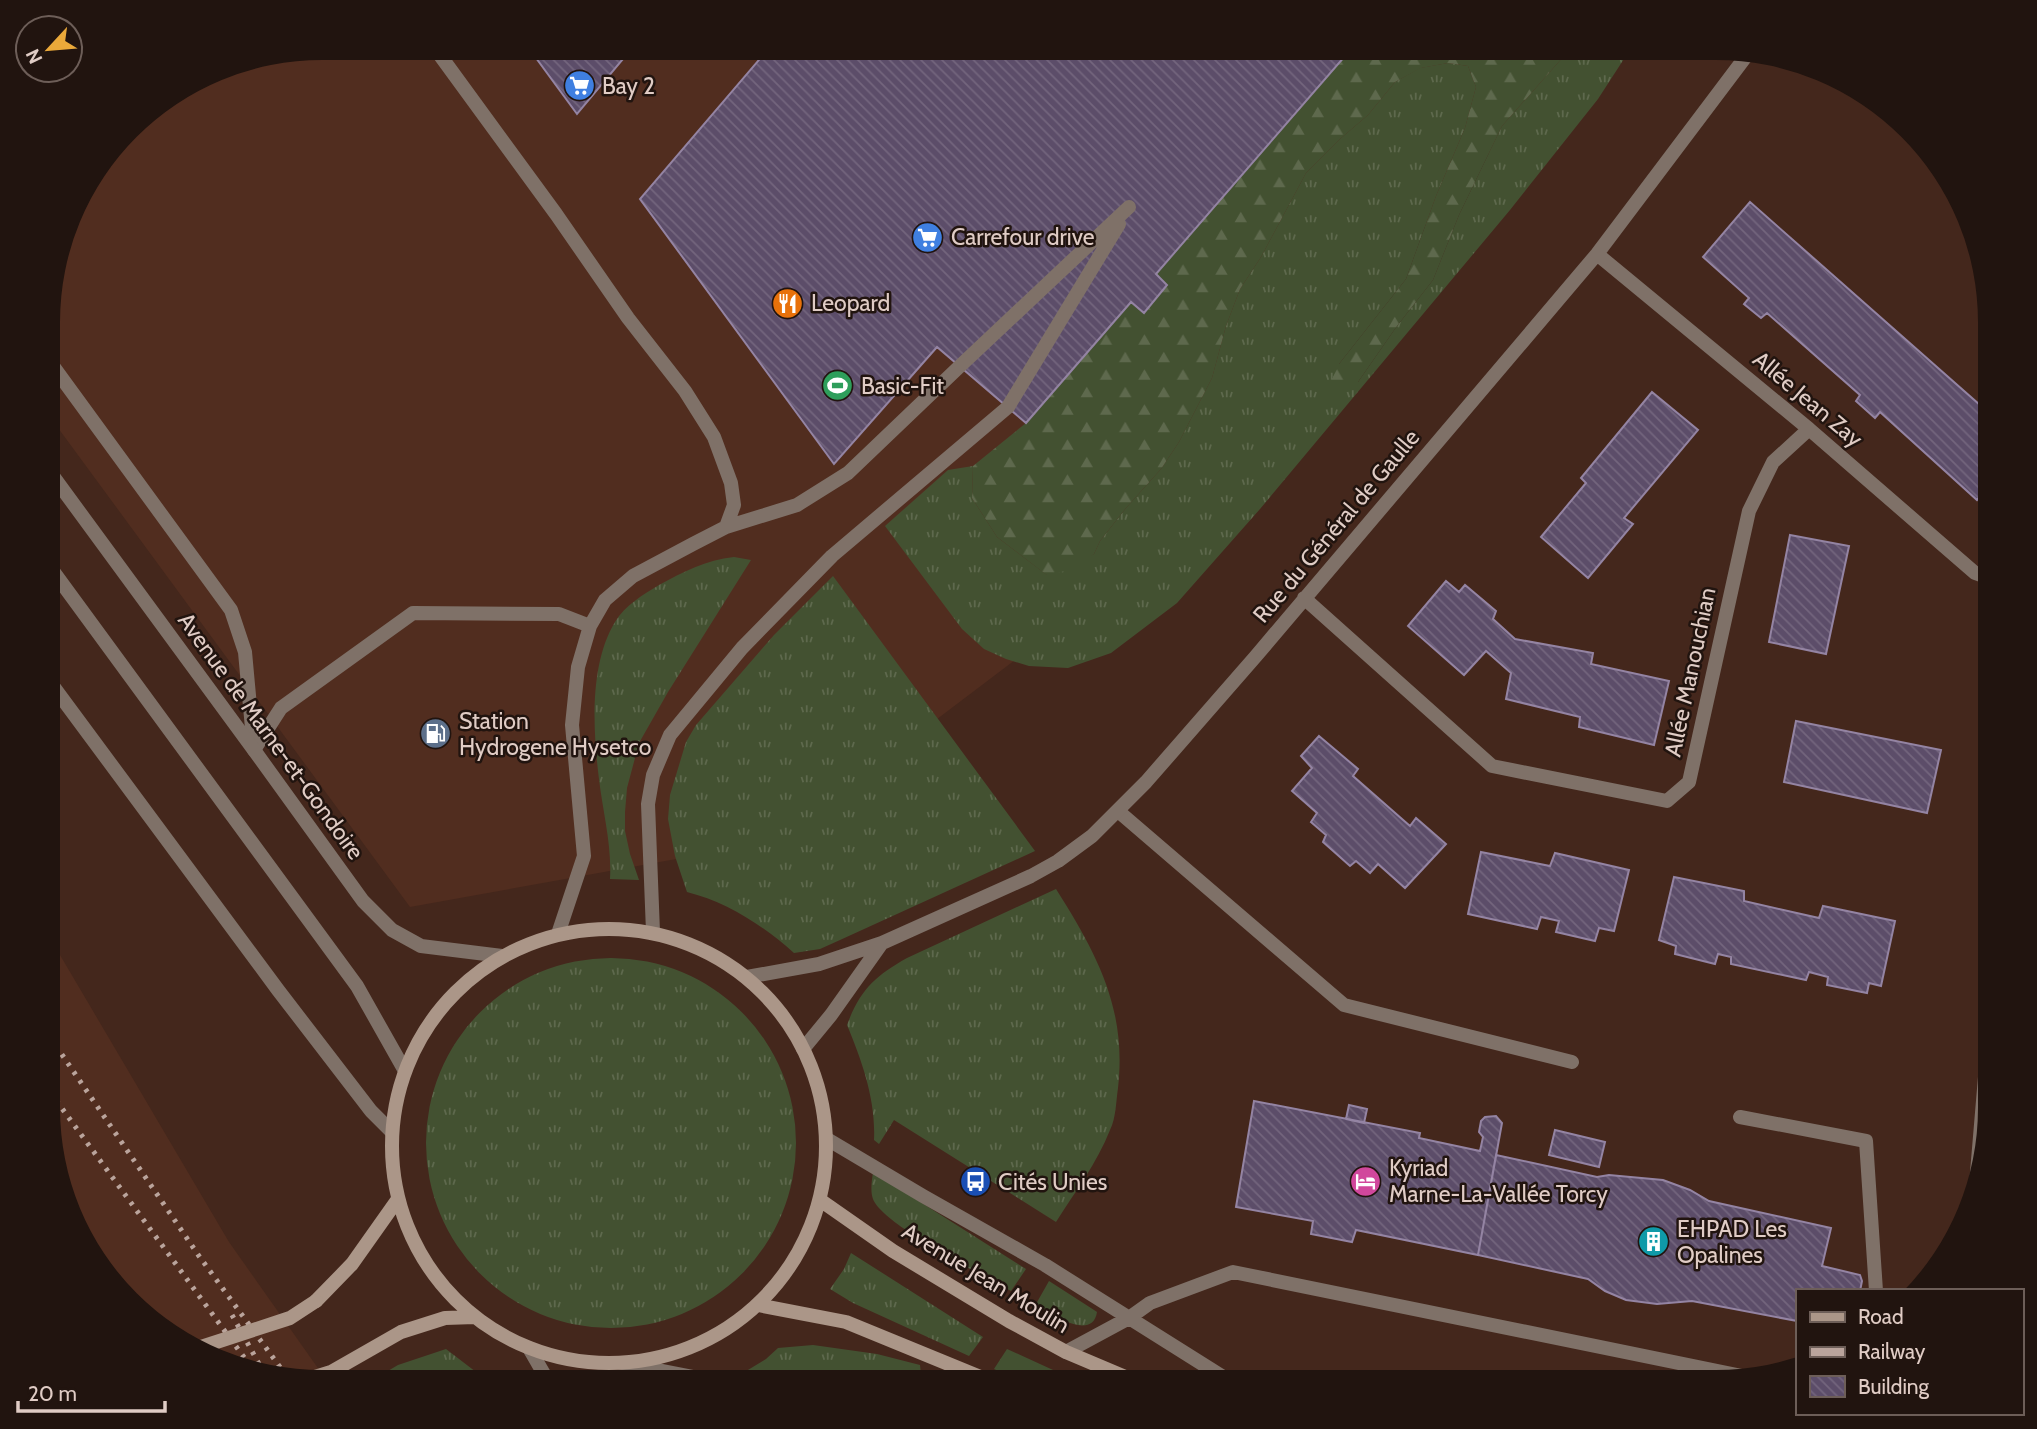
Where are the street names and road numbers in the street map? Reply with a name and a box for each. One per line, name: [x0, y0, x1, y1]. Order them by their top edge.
street label: Allée Jean Zay: [1747, 345, 1869, 453]
street label: Rue du Général de Gaulle: [1247, 423, 1425, 628]
street label: Allée Manouchian: [1658, 585, 1722, 759]
street label: Avenue de Marne-et-Gondoire: [172, 607, 370, 865]
street label: Avenue Jean Moulin: [897, 1217, 1075, 1339]

